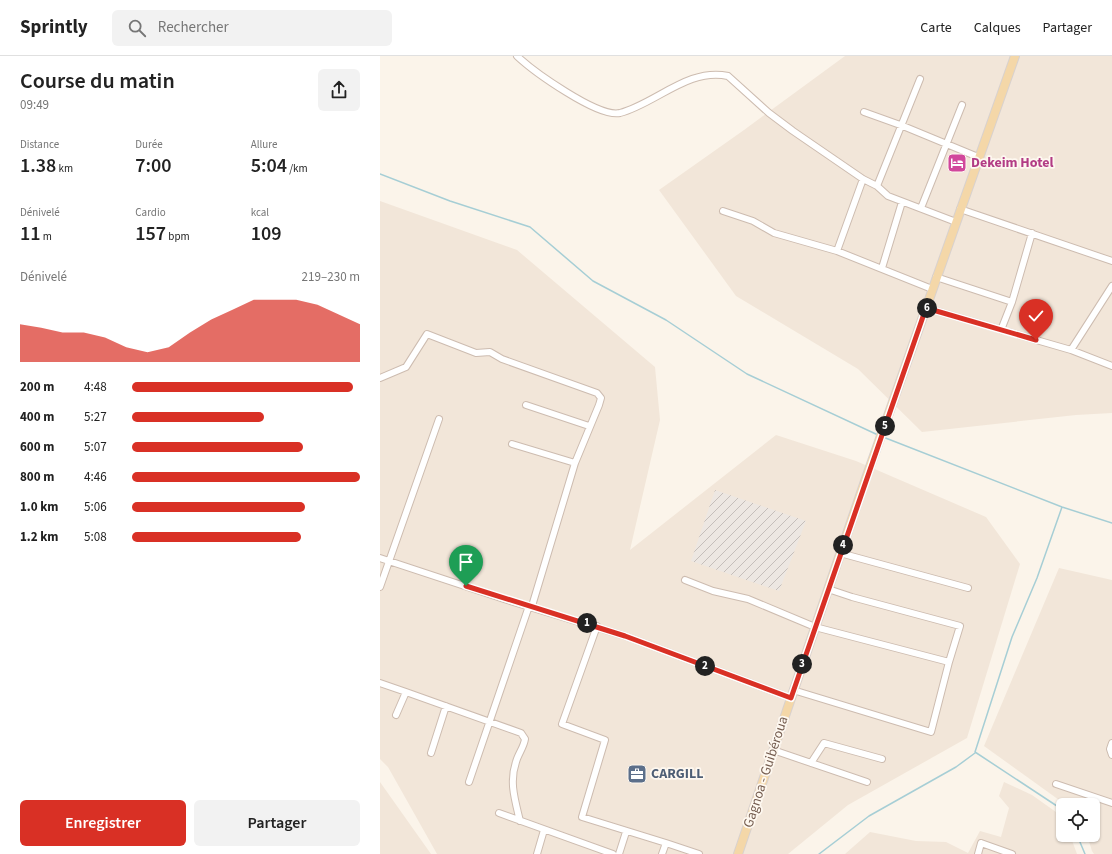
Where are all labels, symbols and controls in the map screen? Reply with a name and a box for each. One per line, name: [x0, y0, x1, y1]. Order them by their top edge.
search box: [112, 10, 392, 46]
text: Sprintly: [20, 14, 88, 41]
icon: search: [126, 17, 148, 39]
text: Rechercher: [158, 17, 229, 38]
text: Carte: [920, 18, 952, 38]
text: Calques: [974, 18, 1021, 38]
text: Partager: [1043, 18, 1092, 38]
text: Course du matin: [20, 65, 175, 97]
button: share: [318, 69, 360, 111]
text: 09:49: [20, 96, 49, 114]
text: Distance: [20, 137, 59, 152]
text: Durée: [135, 137, 163, 152]
text: Allure: [251, 137, 277, 152]
text: 1.38: [20, 152, 56, 180]
text: 7:00: [135, 152, 172, 180]
text: 5:04: [251, 152, 287, 180]
hotel icon: Dekeim Hotel: [946, 152, 968, 174]
place label: Dekeim Hotel: [971, 153, 1054, 173]
text: km: [56, 161, 73, 176]
text: /km: [287, 161, 308, 176]
text: Dénivelé: [20, 205, 60, 220]
text: Cardio: [135, 205, 166, 220]
text: kcal: [251, 205, 269, 220]
text: 11: [20, 220, 41, 248]
text: 157: [135, 220, 166, 248]
text: 109: [251, 220, 281, 248]
text: m: [41, 229, 52, 244]
text: bpm: [166, 229, 190, 244]
text: Dénivelé: [20, 268, 67, 286]
text: 219–230 m: [302, 268, 360, 286]
pin: 6: [917, 298, 937, 318]
pin: [1019, 299, 1053, 340]
text: 6: [924, 300, 930, 315]
icon: check: [1025, 305, 1047, 327]
text: 200 m: [20, 378, 54, 396]
text: 4:48: [84, 378, 107, 396]
text: 400 m: [20, 408, 54, 426]
text: 5:27: [84, 408, 107, 426]
pin: 5: [875, 416, 895, 436]
text: 5: [882, 418, 888, 433]
text: 600 m: [20, 438, 54, 456]
text: 5:07: [84, 438, 107, 456]
text: 800 m: [20, 468, 54, 486]
text: 4:46: [84, 468, 107, 486]
text: 1.0 km: [20, 498, 59, 516]
text: 5:06: [84, 498, 107, 516]
text: 1.2 km: [20, 528, 59, 546]
text: 5:08: [84, 528, 107, 546]
pin: 4: [833, 535, 853, 555]
text: 4: [840, 537, 846, 552]
pin: [449, 545, 483, 586]
icon: arrive: [455, 551, 477, 573]
pin: 1: [577, 613, 597, 633]
text: 1: [584, 615, 590, 630]
pin: 3: [792, 654, 812, 674]
pin: 2: [695, 656, 715, 676]
text: 3: [799, 656, 805, 671]
text: 2: [702, 658, 708, 673]
street label: Gagnoa - Guibéroua: [739, 714, 793, 830]
office icon: CARGILL: [626, 763, 648, 785]
place label: CARGILL: [651, 764, 703, 784]
map controls: [1056, 798, 1100, 842]
button: locate: [1056, 798, 1100, 842]
button: Enregistrer: [20, 800, 186, 846]
button: Partager: [194, 800, 360, 846]

